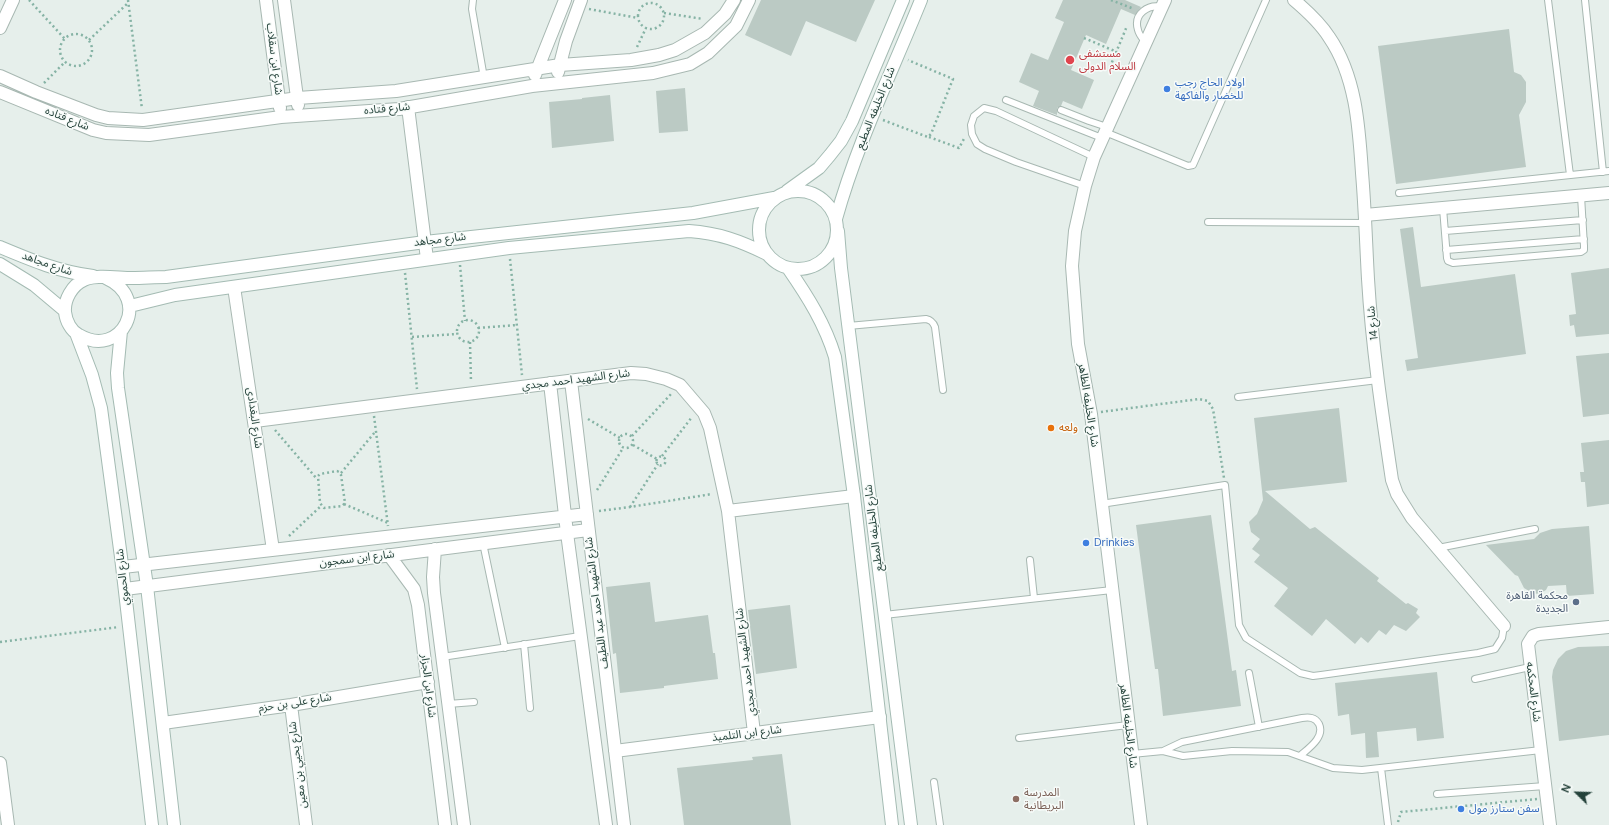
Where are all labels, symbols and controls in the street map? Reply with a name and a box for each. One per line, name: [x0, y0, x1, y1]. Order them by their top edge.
street label: شارع ابن سقلاب: [263, 22, 285, 96]
place label: مستشفى السلام الدولى: [1079, 47, 1136, 73]
marker: مستشفى السلام الدولى: [1064, 54, 1076, 66]
street label: شارع الخليفه المطيع: [853, 65, 899, 151]
place label: اولاد الحاج رجب للخضار والفاكهة: [1175, 76, 1245, 102]
marker: اولاد الحاج رجب للخضار والفاكهة: [1162, 84, 1172, 94]
street label: شارع قتاده: [363, 100, 411, 118]
street label: شارع قتاده: [43, 104, 91, 134]
street label: شارع مجاهد: [413, 230, 467, 250]
street label: شارع مجاهد: [20, 249, 74, 279]
street label: شارع 14: [1365, 305, 1381, 341]
street label: شارع الخليفه الظاهر: [1075, 362, 1101, 448]
street label: شارع الشهيد احمد مجدي: [521, 367, 631, 393]
street label: شارع البغدادى: [243, 387, 265, 449]
place label: ولعه: [1059, 421, 1078, 435]
marker: ولعه: [1046, 423, 1056, 433]
street label: شارع الخليفه المطيع: [862, 484, 886, 572]
street label: شارع الشهيد احمد عبد اللطيف: [582, 536, 612, 670]
place label: Drinkies: [1094, 536, 1135, 550]
marker: Drinkies: [1081, 538, 1091, 548]
street label: شارع الحموي: [113, 548, 133, 606]
street label: شارع ابن سمجون: [319, 548, 395, 570]
place label: محكمة القاهرة الجديدة: [1506, 589, 1568, 615]
marker: محكمة القاهرة الجديدة: [1571, 597, 1581, 607]
street label: شارع الشهيد احمد مجدي: [733, 607, 759, 717]
street label: شارع ابن الجزار: [418, 653, 438, 719]
street label: شارع المحكمه: [1523, 661, 1543, 723]
street label: شارع الخليفه الظاهر: [1116, 683, 1140, 769]
street label: شارع على بن حزم: [257, 691, 333, 715]
street label: شارع يحيي بن معين: [286, 721, 310, 809]
street label: شارع ابن التلميذ: [711, 723, 783, 745]
north arrow: [1557, 773, 1597, 813]
text: N: [1558, 782, 1574, 795]
place label: المدرسة البريطانية: [1024, 786, 1064, 812]
marker: المدرسة البريطانية: [1011, 794, 1021, 804]
place label: سفن ستارز مول: [1469, 802, 1540, 816]
marker: سفن ستارز مول: [1456, 804, 1466, 814]

